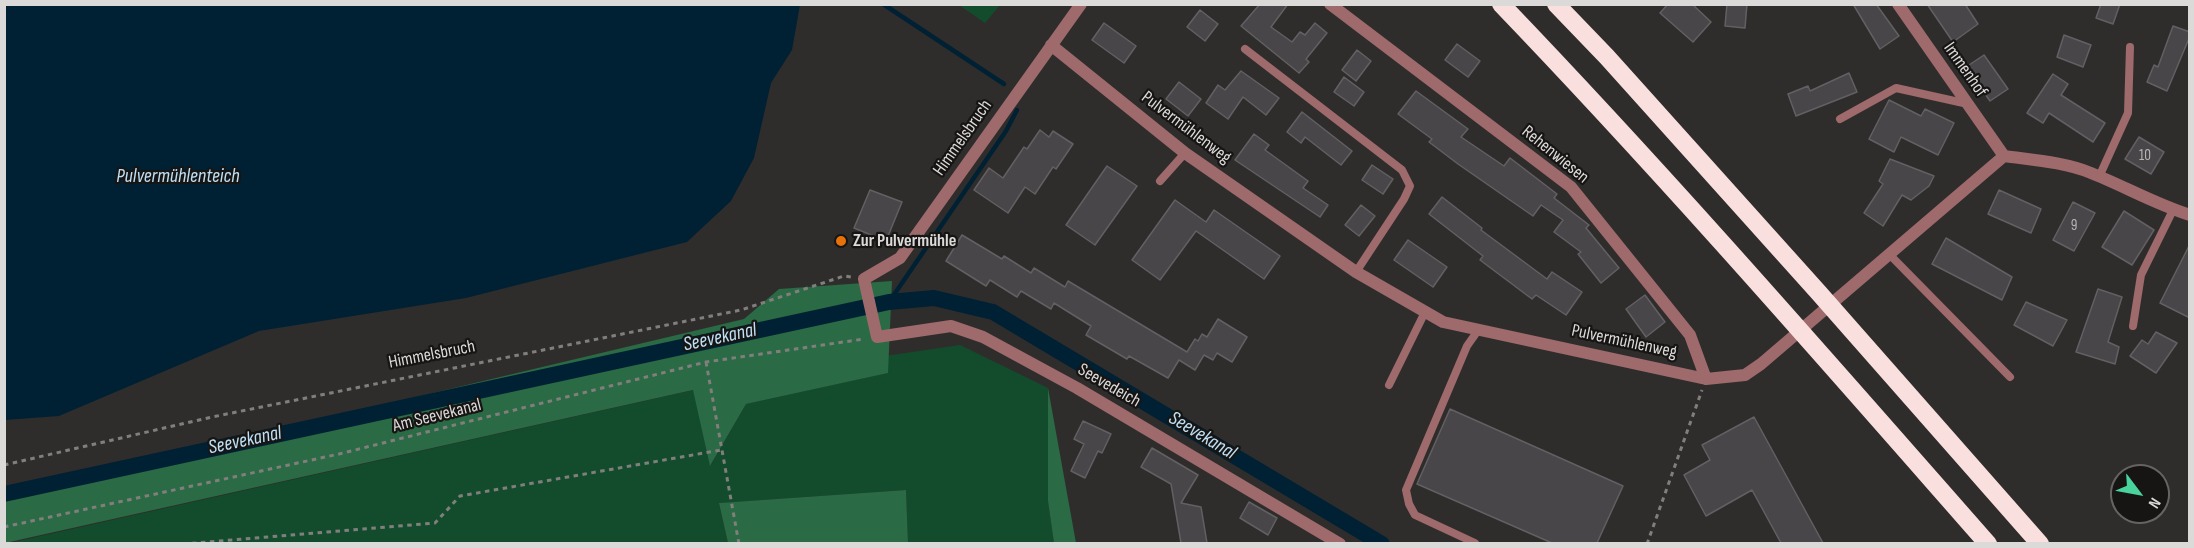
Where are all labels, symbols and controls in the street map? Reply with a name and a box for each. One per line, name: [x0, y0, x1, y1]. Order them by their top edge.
street label: Immenhof: [1938, 38, 1992, 102]
street label: Pulvermühlenweg: [1137, 87, 1235, 169]
street label: Himmelsbruch: [929, 96, 997, 180]
street label: Rehenwiesen: [1517, 121, 1593, 189]
house number: 10: [2139, 147, 2151, 165]
water label: Pulvermühlenteich: [116, 165, 240, 189]
house number: 9: [2071, 217, 2077, 235]
place label: Zur Pulvermühle: [853, 230, 956, 252]
marker: Zur Pulvermühle: [834, 234, 848, 248]
water label: Seevekanal: [681, 319, 759, 357]
street label: Pulvermühlenweg: [1569, 320, 1679, 364]
street label: Himmelsbruch: [387, 336, 477, 374]
street label: Seevedeich: [1074, 359, 1144, 413]
street label: Am Seevekanal: [391, 395, 483, 437]
water label: Seevekanal: [1164, 407, 1240, 465]
water label: Seevekanal: [206, 422, 284, 460]
north arrow: [2110, 464, 2170, 524]
text: N: [2144, 494, 2164, 511]

